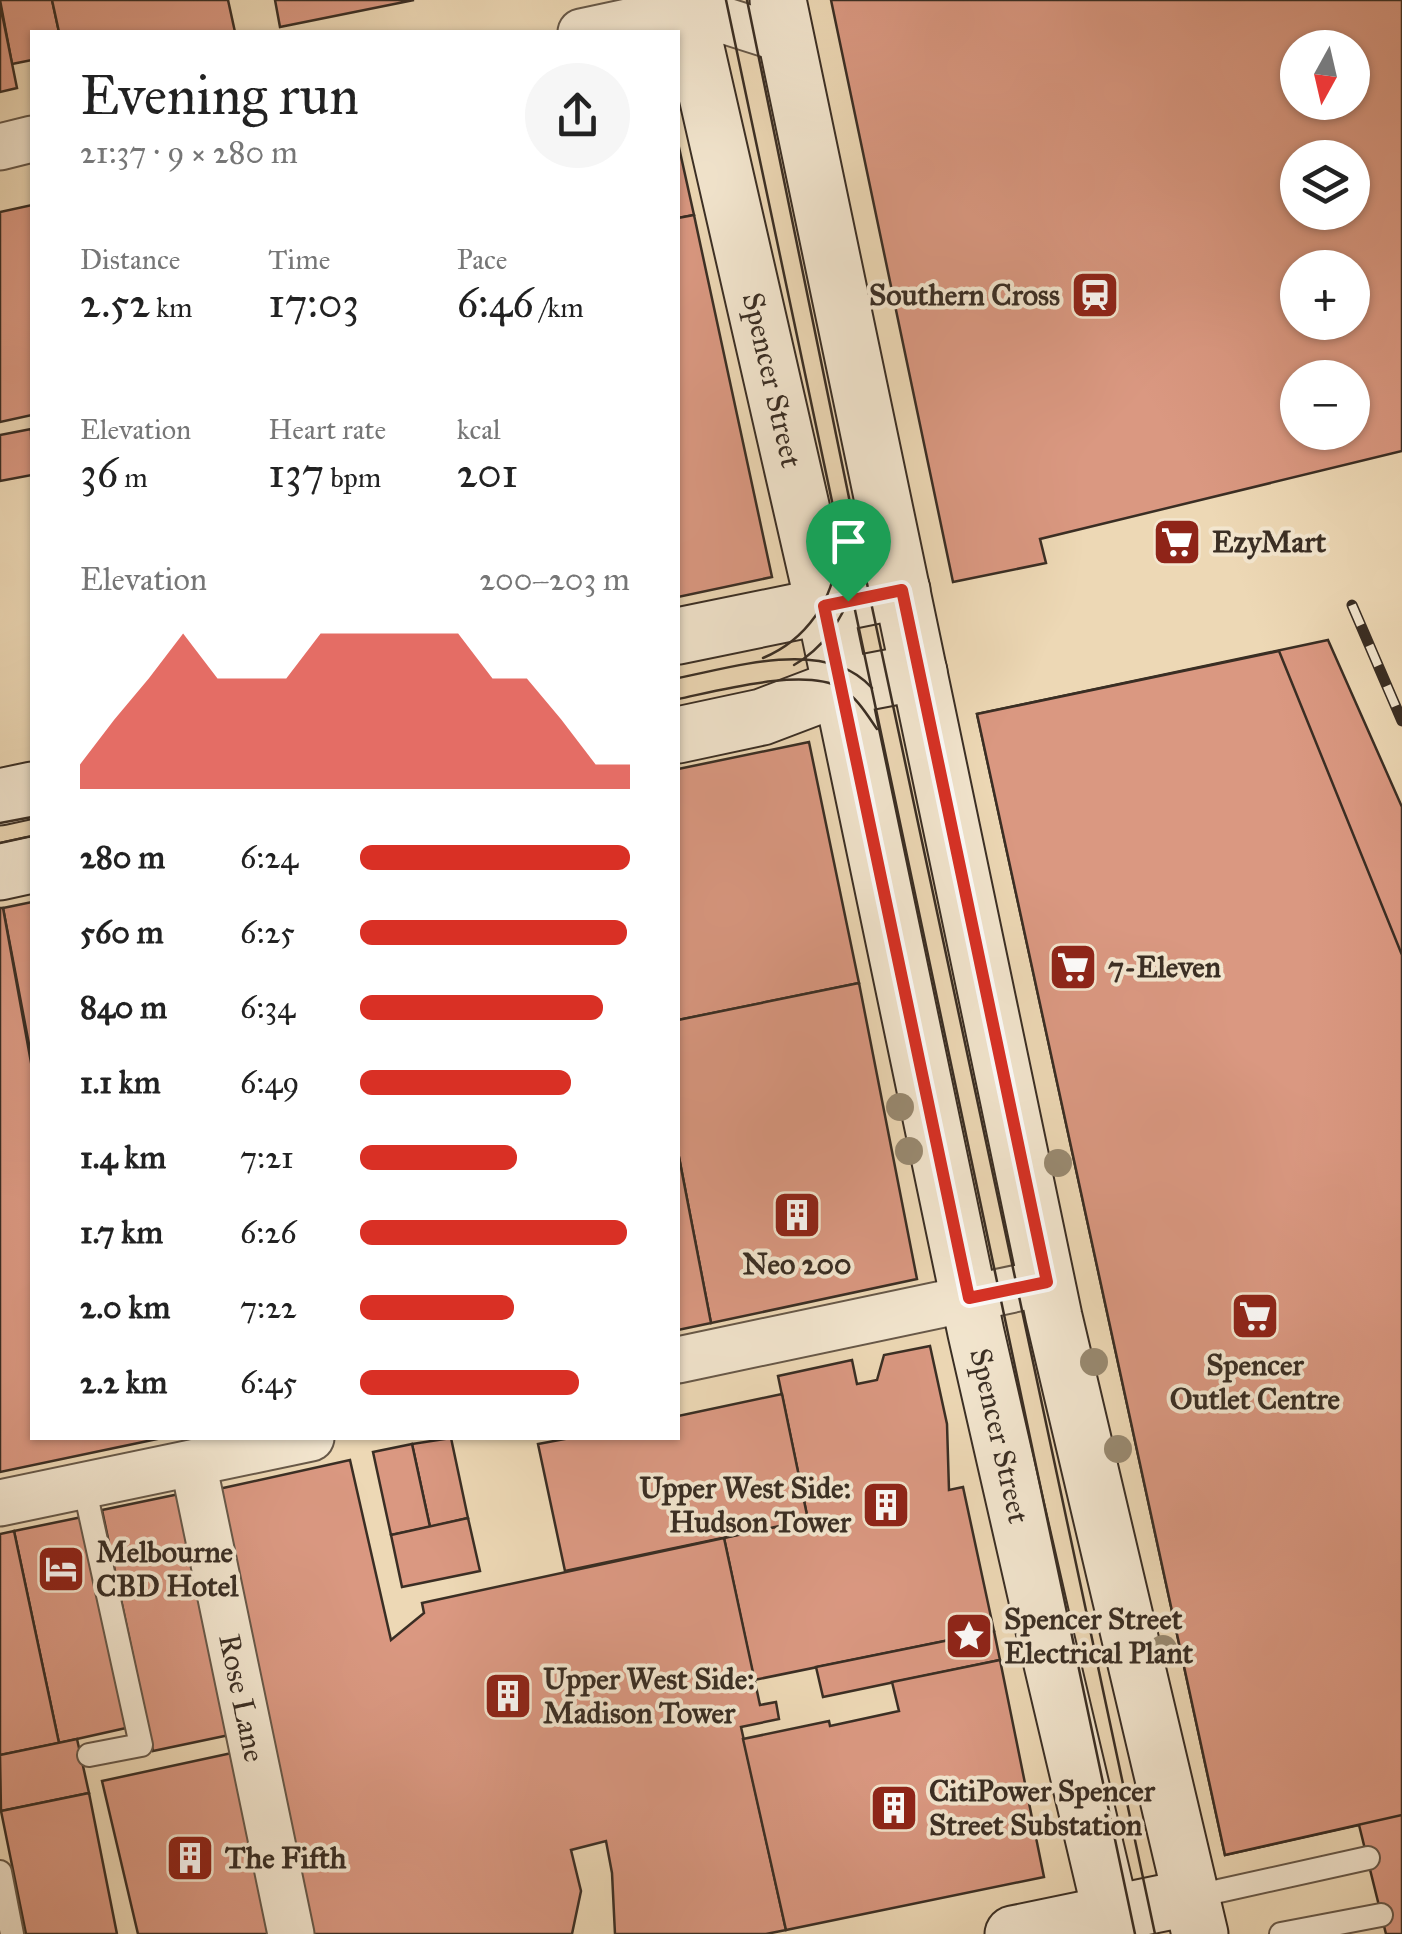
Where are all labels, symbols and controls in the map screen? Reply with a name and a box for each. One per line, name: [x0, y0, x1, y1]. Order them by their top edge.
north arrow: [1280, 30, 1370, 120]
map controls: [1280, 30, 1370, 450]
text: Evening run: [80, 62, 359, 129]
button: share: [525, 63, 630, 168]
text: 21:37 · 9 × 280 m: [80, 133, 298, 172]
button: layers: [1280, 140, 1370, 230]
text: Distance: [80, 242, 180, 277]
text: Time: [268, 242, 330, 277]
text: Pace: [457, 242, 507, 277]
button: +: [1280, 250, 1370, 340]
station icon: Southern Cross: [1069, 269, 1121, 321]
text: 2.52: [80, 277, 150, 329]
text: 17:03: [268, 277, 359, 329]
text: 6:46: [457, 277, 534, 329]
place label: Southern Cross: [869, 277, 1060, 313]
street label: Spencer Street: [735, 289, 810, 471]
text: km: [150, 290, 193, 325]
text: /km: [534, 290, 584, 325]
button: −: [1280, 360, 1370, 450]
text: Elevation: [80, 412, 191, 447]
text: Heart rate: [268, 412, 386, 447]
text: kcal: [457, 412, 501, 447]
text: 36: [80, 447, 118, 499]
text: 137: [268, 447, 324, 499]
text: 201: [457, 447, 518, 499]
text: m: [118, 460, 148, 495]
text: bpm: [324, 460, 381, 495]
pin: [806, 499, 891, 602]
icon: arrive: [821, 514, 876, 569]
supermarket icon: EzyMart: [1151, 516, 1203, 568]
place label: EzyMart: [1212, 524, 1327, 560]
text: Elevation: [80, 560, 207, 599]
text: 200–203 m: [479, 560, 630, 599]
text: 280 m: [80, 838, 165, 877]
text: 6:24: [240, 838, 298, 877]
text: 560 m: [80, 913, 164, 952]
text: 6:25: [240, 913, 295, 952]
supermarket icon: 7-Eleven: [1047, 941, 1099, 993]
place label: 7-Eleven: [1108, 949, 1222, 985]
text: 840 m: [80, 988, 167, 1027]
text: 6:34: [240, 988, 295, 1027]
text: 1.1 km: [80, 1063, 161, 1102]
text: 6:49: [240, 1063, 299, 1102]
text: 1.4 km: [80, 1138, 166, 1177]
text: 7:21: [240, 1138, 294, 1177]
building icon: Neo 200: [771, 1189, 823, 1241]
text: 1.7 km: [80, 1213, 163, 1252]
text: 6:26: [240, 1213, 297, 1252]
place label: Neo 200: [743, 1246, 851, 1282]
text: 2.0 km: [80, 1288, 170, 1327]
text: 7:22: [240, 1288, 297, 1327]
supermarket icon: Spencer Outlet Centre: [1229, 1290, 1281, 1342]
street label: Spencer Street: [962, 1345, 1037, 1527]
place label: Spencer Outlet Centre: [1170, 1347, 1341, 1417]
text: 2.2 km: [80, 1363, 168, 1402]
text: 6:45: [240, 1363, 297, 1402]
place label: Upper West Side: Hudson Tower: [639, 1470, 852, 1540]
building icon: Upper West Side: Hudson Tower: [860, 1479, 912, 1531]
place label: Melbourne CBD Hotel: [96, 1534, 239, 1604]
hotel icon: Melbourne CBD Hotel: [35, 1543, 87, 1595]
place label: Spencer Street Electrical Plant: [1004, 1601, 1194, 1671]
place icon: Spencer Street Electrical Plant: [943, 1610, 995, 1662]
street label: Rose Lane: [211, 1631, 273, 1765]
place label: Upper West Side: Madison Tower: [543, 1661, 755, 1731]
building icon: Upper West Side: Madison Tower: [482, 1670, 534, 1722]
place label: CitiPower Spencer Street Substation: [929, 1773, 1156, 1843]
building icon: CitiPower Spencer Street Substation: [868, 1782, 920, 1834]
building icon: The Fifth: [164, 1832, 216, 1884]
place label: The Fifth: [225, 1840, 347, 1876]

